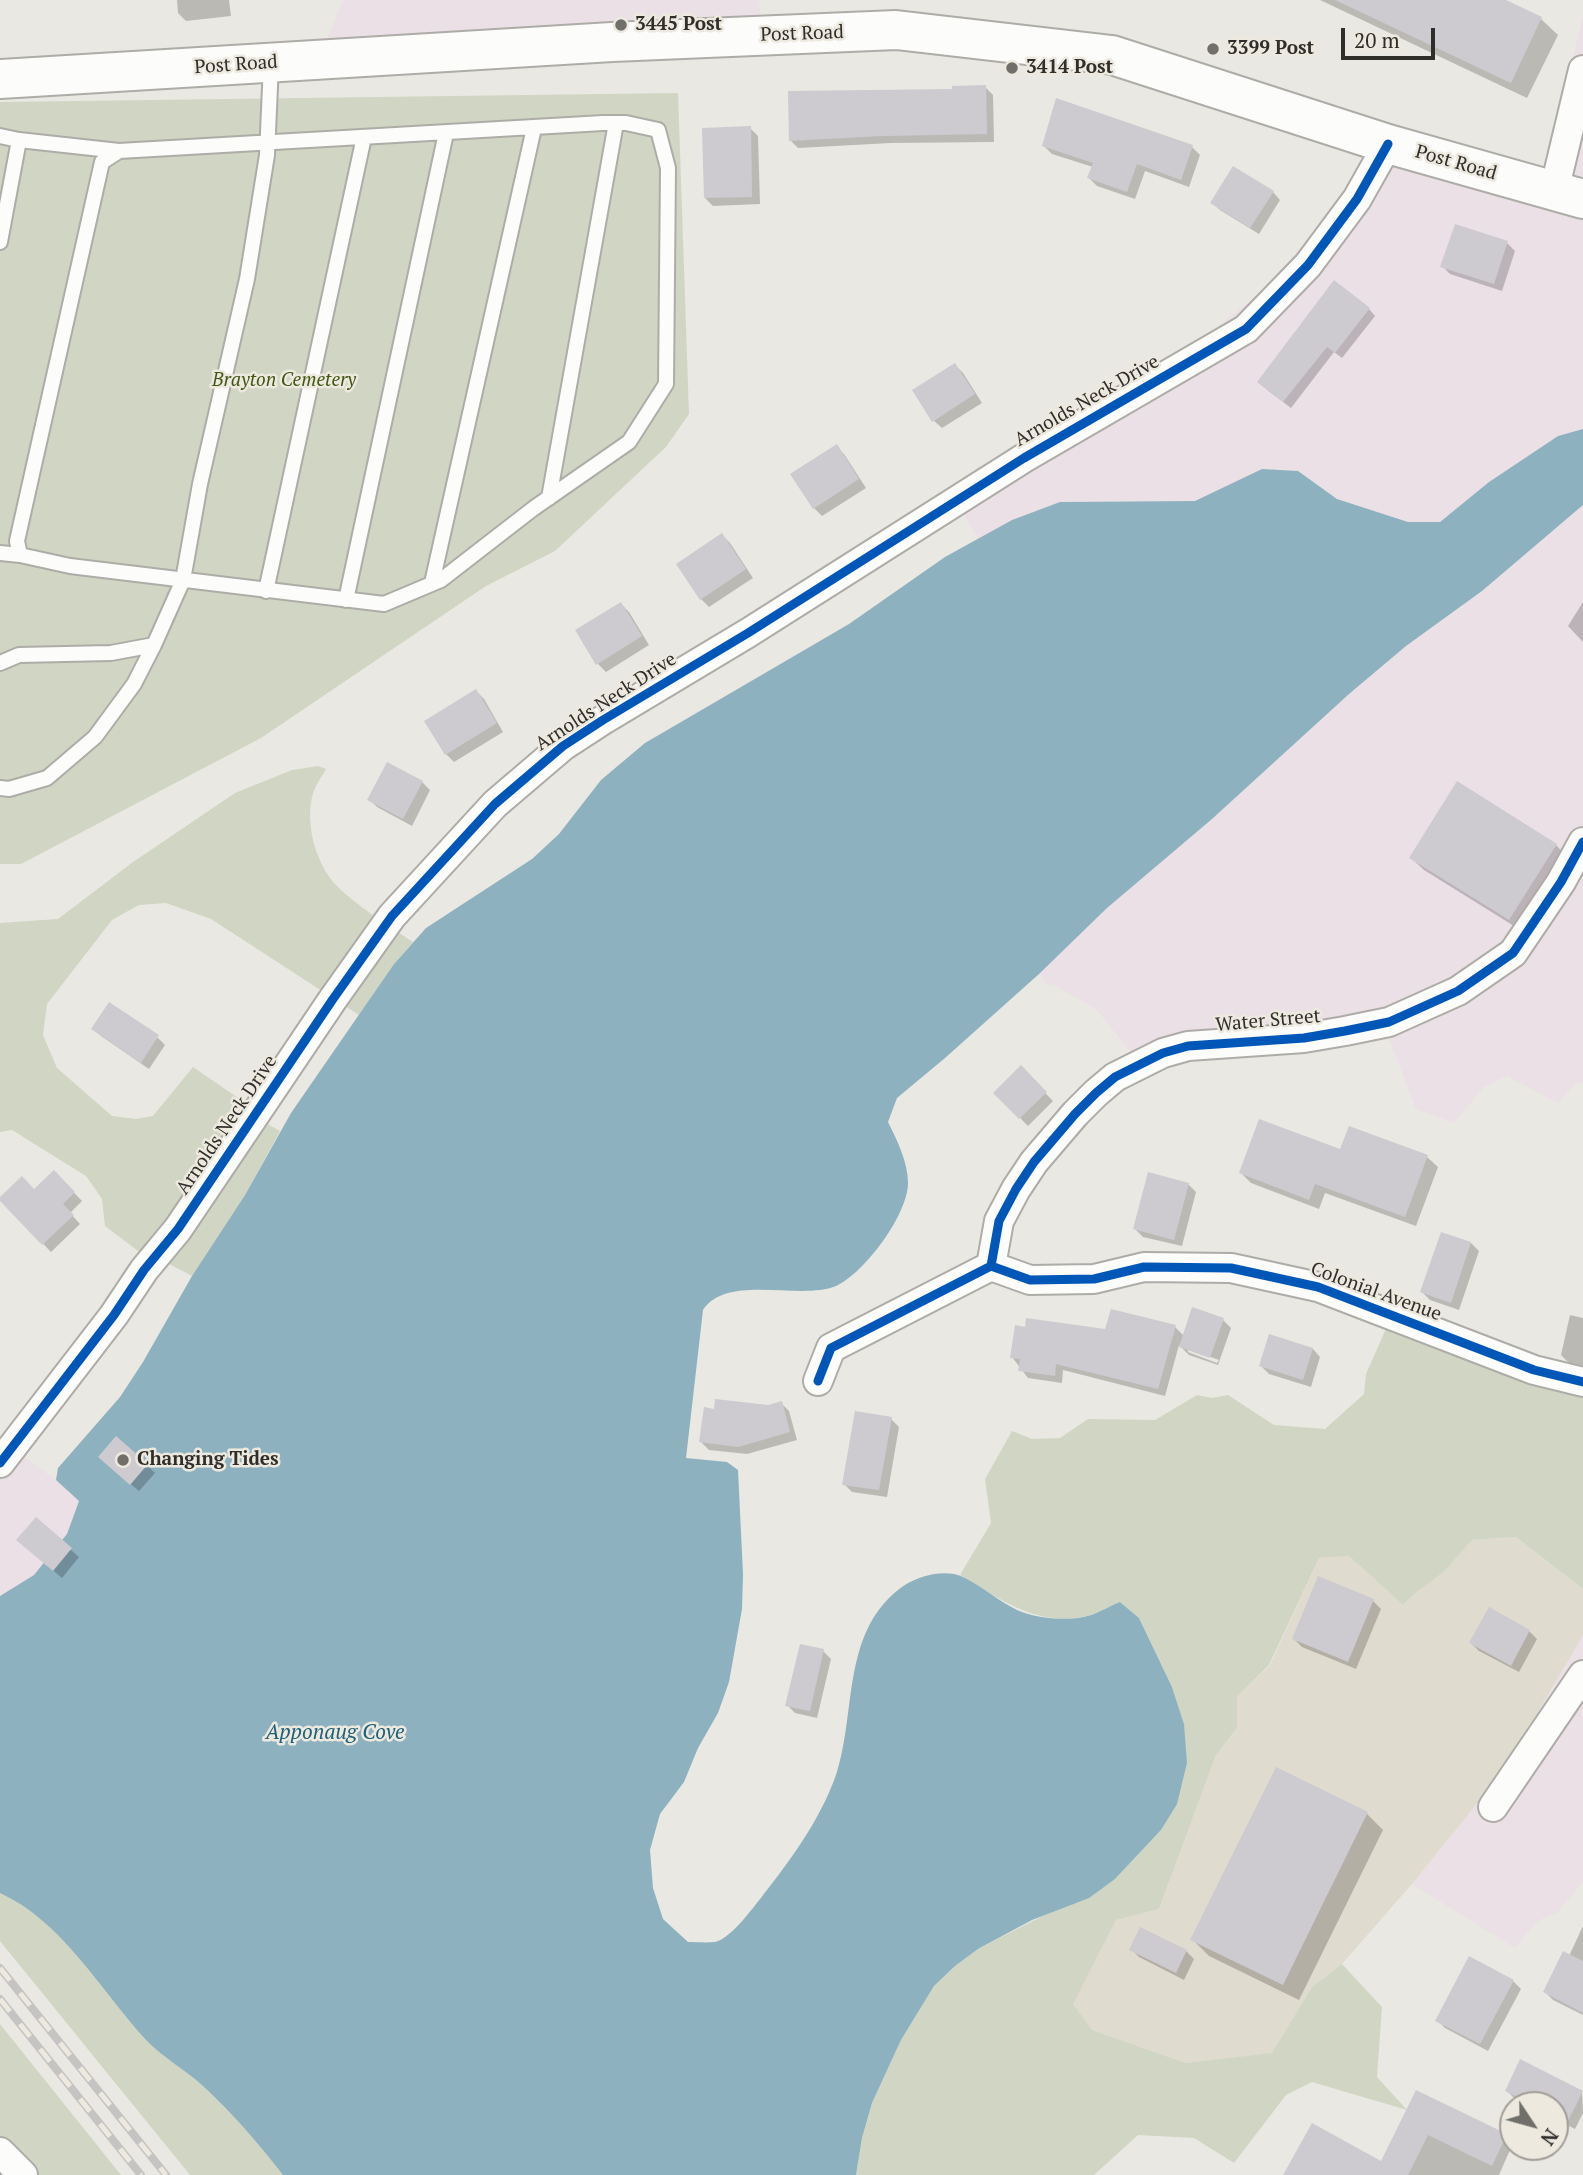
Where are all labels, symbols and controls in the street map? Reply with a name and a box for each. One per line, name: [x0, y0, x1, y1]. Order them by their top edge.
place label: 3445 Post: [635, 14, 722, 36]
scale bar: [1345, 14, 1440, 58]
marker: 3445 Post: [613, 17, 629, 33]
street label: Post Road: [760, 21, 844, 47]
text: 20 m: [1354, 26, 1400, 54]
place label: 3399 Post: [1227, 38, 1314, 60]
marker: 3399 Post: [1205, 41, 1221, 57]
street label: Post Road: [194, 51, 278, 79]
place label: 3414 Post: [1026, 57, 1113, 79]
marker: 3414 Post: [1004, 60, 1020, 76]
street label: Post Road: [1413, 141, 1499, 185]
street label: Arnolds Neck Drive: [1011, 350, 1163, 452]
park label: Brayton Cemetery: [212, 370, 356, 392]
street label: Arnolds Neck Drive: [531, 648, 681, 756]
street label: Water Street: [1215, 1005, 1321, 1037]
street label: Arnolds Neck Drive: [172, 1051, 282, 1199]
street label: Colonial Avenue: [1307, 1258, 1445, 1326]
place label: Changing Tides: [137, 1449, 279, 1471]
marker: Changing Tides: [115, 1452, 131, 1468]
water label: Apponaug Cove: [265, 1720, 405, 1746]
north arrow: [1499, 2091, 1569, 2161]
text: N: [1535, 2124, 1564, 2151]

